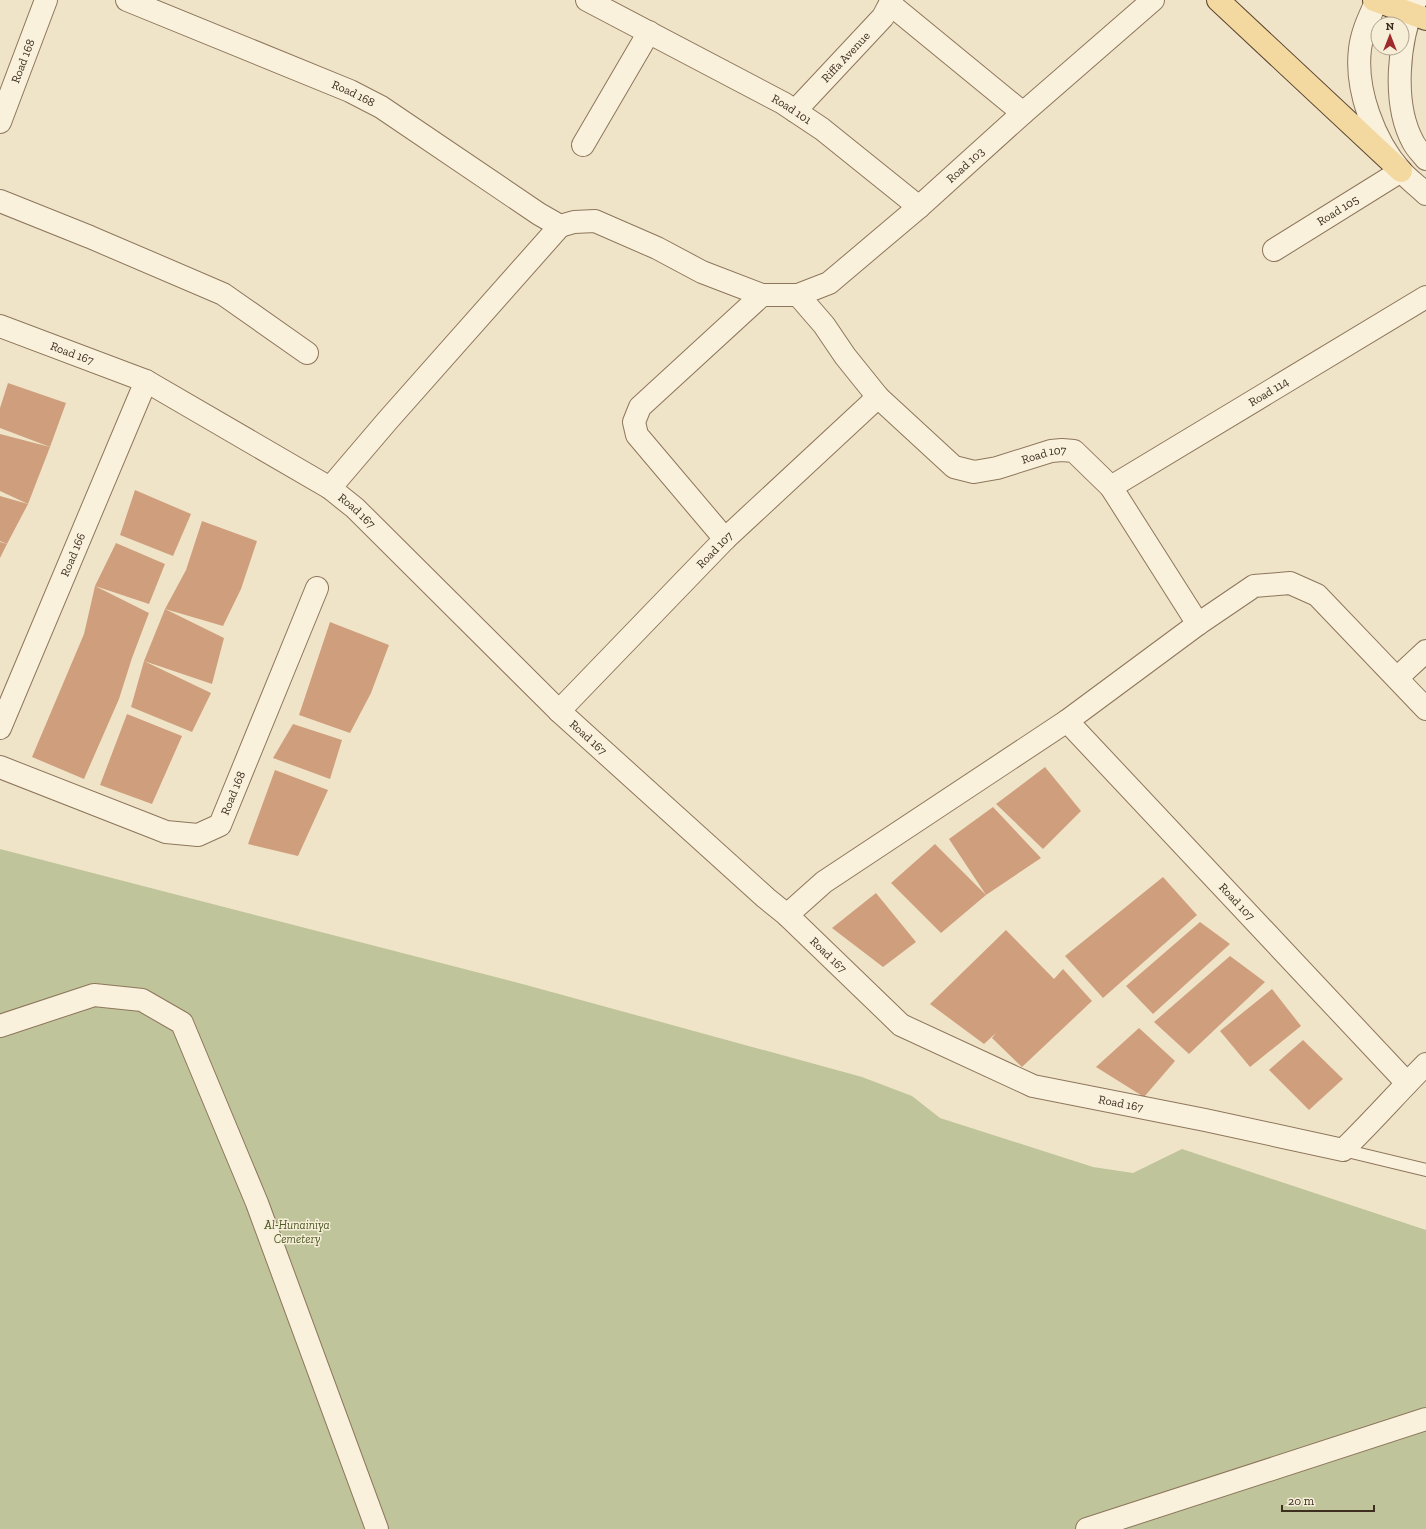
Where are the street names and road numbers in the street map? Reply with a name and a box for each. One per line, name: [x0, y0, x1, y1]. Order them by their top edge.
street label: Riffa Avenue: [818, 28, 873, 85]
street label: Road 168: [8, 37, 38, 85]
street label: Road 168: [330, 77, 377, 110]
street label: Road 101: [769, 91, 815, 127]
street label: Road 103: [944, 144, 987, 186]
street label: Road 105: [1314, 192, 1361, 229]
street label: Road 167: [48, 339, 96, 368]
street label: Road 114: [1246, 374, 1292, 409]
street label: Road 107: [1020, 443, 1067, 467]
street label: Road 167: [335, 490, 378, 531]
street label: Road 107: [694, 528, 736, 571]
street label: Road 166: [58, 531, 88, 579]
street label: Road 167: [567, 717, 610, 758]
street label: Road 168: [218, 769, 248, 817]
street label: Road 107: [1216, 880, 1258, 923]
street label: Road 167: [807, 934, 850, 976]
street label: Road 167: [1097, 1092, 1145, 1115]

